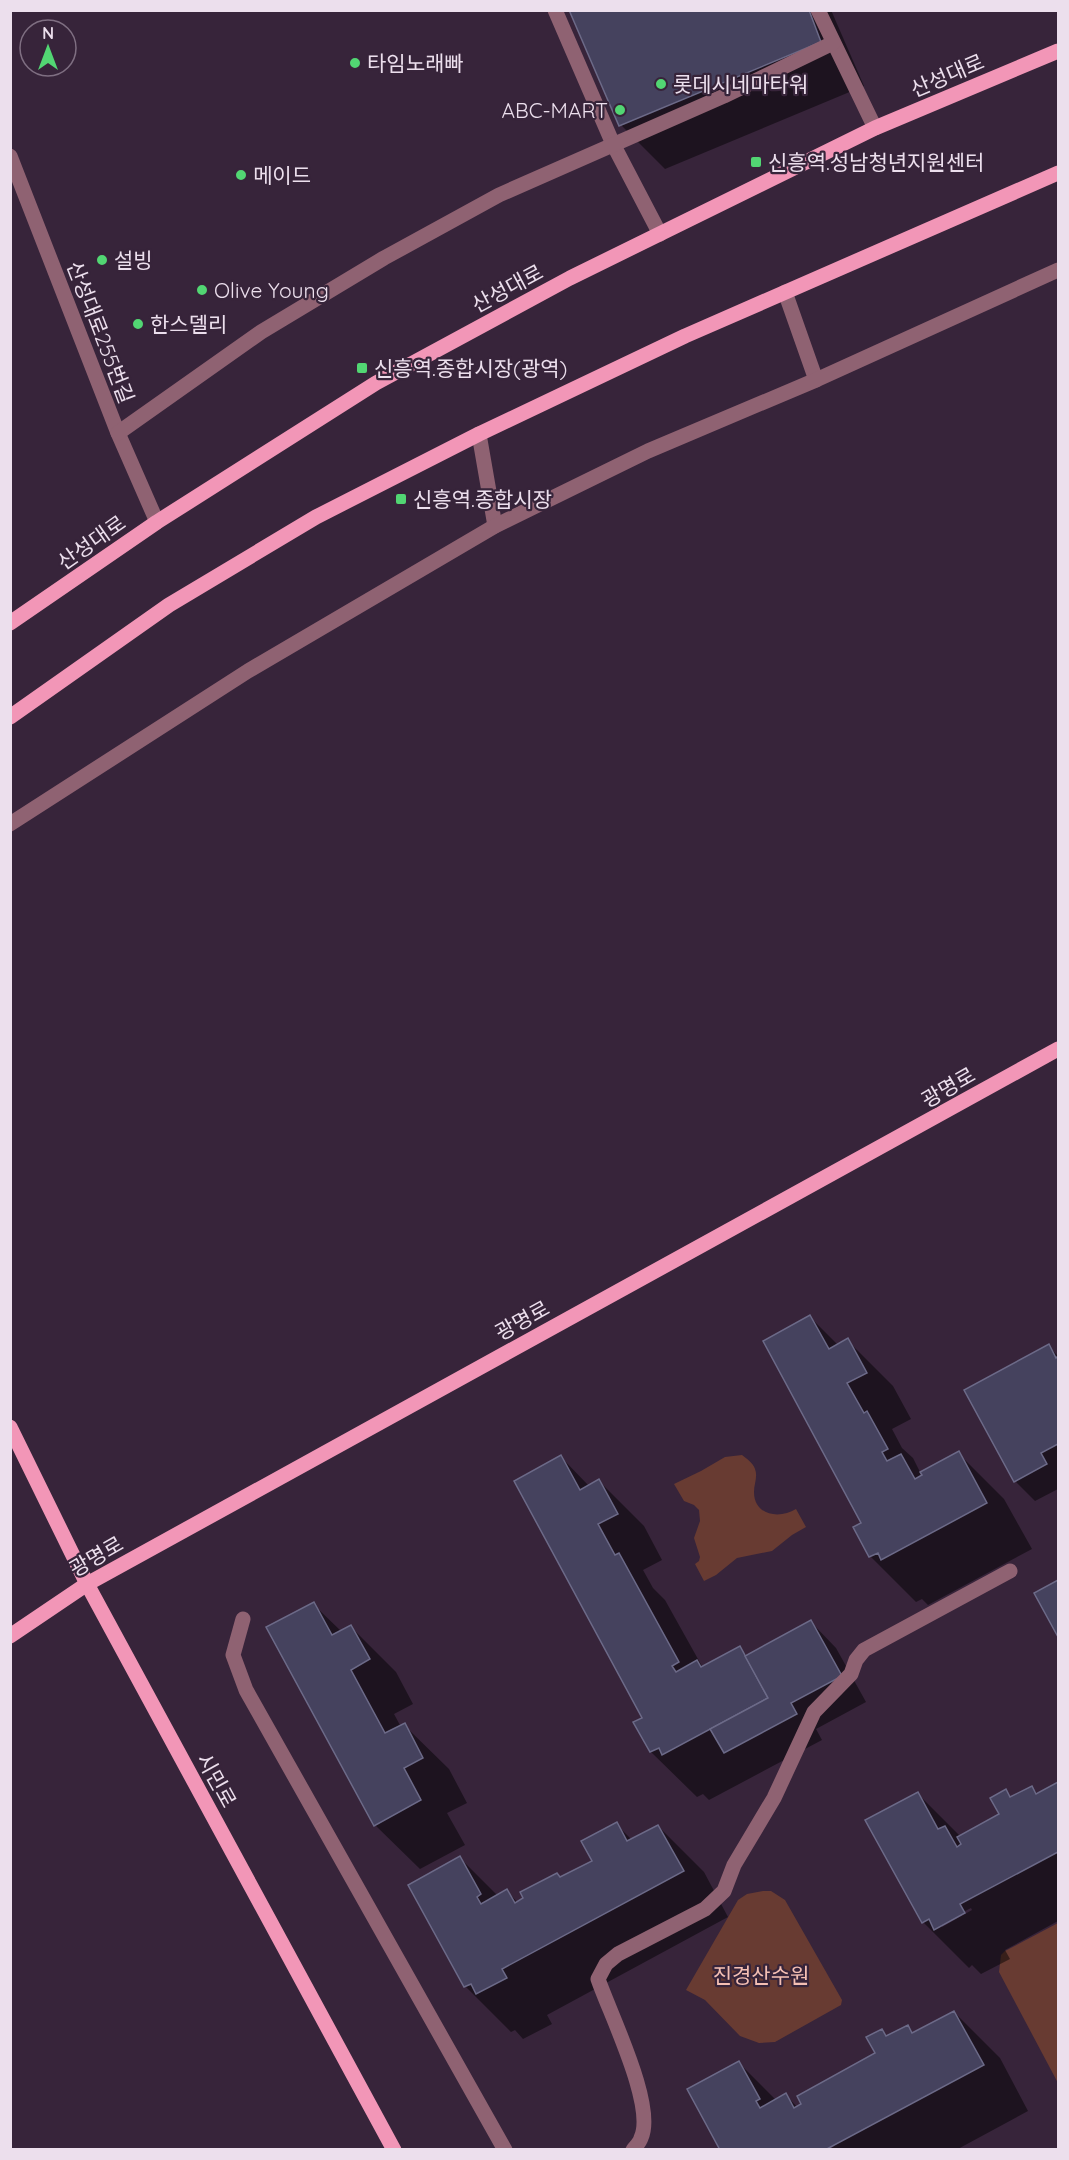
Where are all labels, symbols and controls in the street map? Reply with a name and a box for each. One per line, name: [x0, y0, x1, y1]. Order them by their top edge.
north arrow: [18, 18, 78, 78]
text: N: [42, 23, 54, 43]
street label: 산성대로: [906, 48, 988, 102]
place label: 타임노래빠: [367, 50, 464, 76]
marker: 타임노래빠: [348, 56, 362, 70]
place label: 롯데시네마타워: [673, 71, 808, 97]
marker: 롯데시네마타워: [654, 77, 668, 91]
place label: ABC-MART: [501, 97, 608, 123]
marker: ABC-MART: [613, 103, 627, 117]
place label: 신흥역.성남청년지원센터: [768, 149, 984, 175]
marker: 신흥역.성남청년지원센터: [749, 155, 763, 169]
place label: 메이드: [253, 162, 311, 188]
marker: 메이드: [234, 168, 248, 182]
place label: 설빙: [114, 247, 153, 273]
marker: 설빙: [95, 253, 109, 267]
street label: 산성대로255번길: [62, 257, 140, 407]
street label: 산성대로: [467, 258, 547, 318]
place label: Olive Young: [214, 277, 329, 303]
marker: Olive Young: [195, 283, 209, 297]
place label: 한스델리: [150, 311, 227, 337]
marker: 한스델리: [131, 317, 145, 331]
place label: 신흥역.종합시장(광역): [374, 355, 567, 381]
marker: 신흥역.종합시장(광역): [355, 361, 369, 375]
place label: 신흥역.종합시장: [413, 486, 552, 512]
marker: 신흥역.종합시장: [394, 492, 408, 506]
street label: 산성대로: [52, 509, 130, 575]
street label: 광명로: [916, 1061, 980, 1113]
street label: 광명로: [490, 1295, 554, 1345]
street label: 광명로: [64, 1530, 128, 1582]
street label: 시민로: [192, 1748, 242, 1812]
park label: 진경산수원: [713, 1962, 809, 1988]

